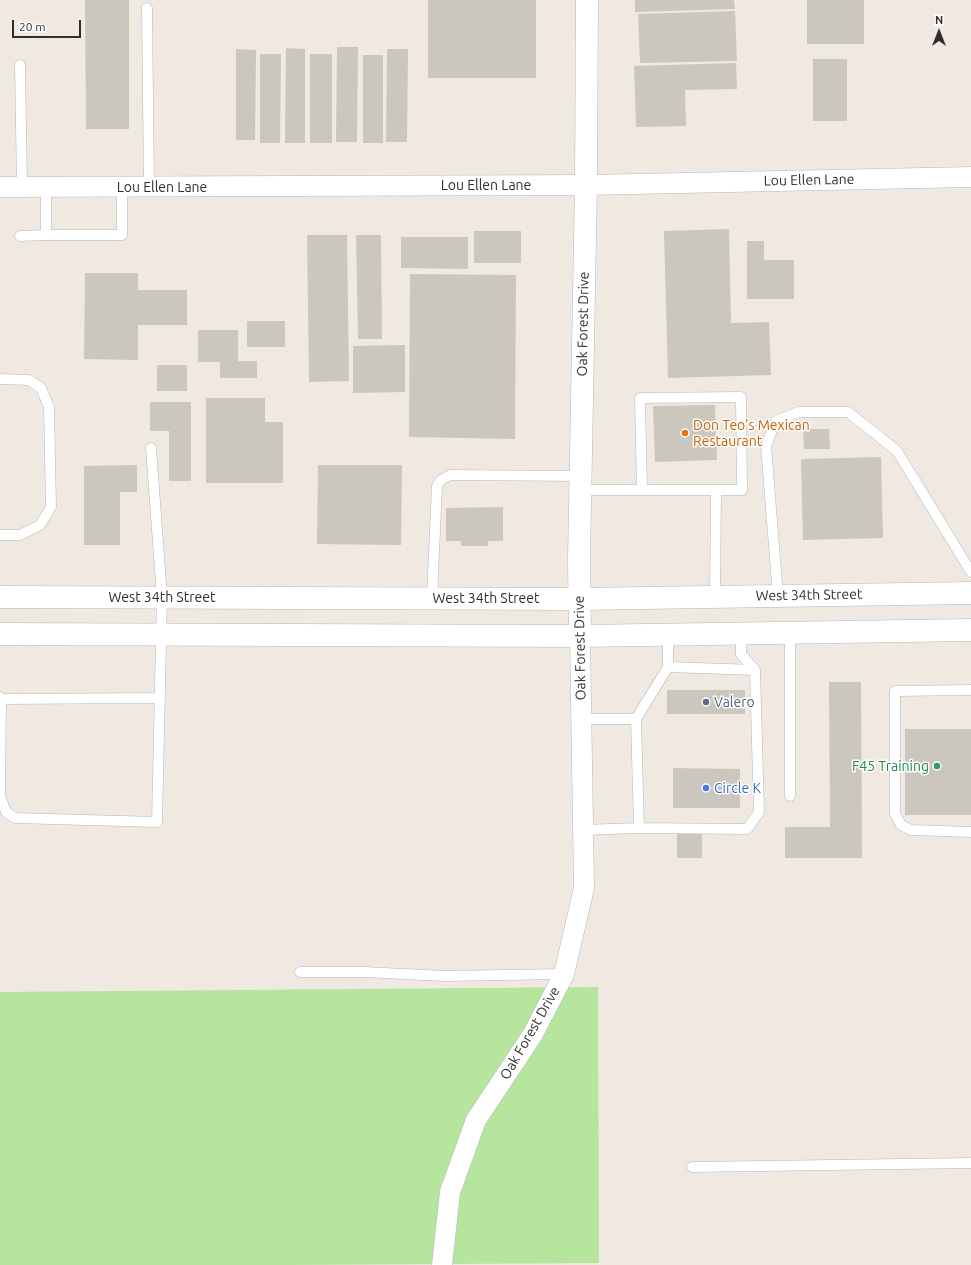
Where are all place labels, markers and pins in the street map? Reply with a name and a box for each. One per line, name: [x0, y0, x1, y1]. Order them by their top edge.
place label: Don Teo's Mexican Restaurant: [693, 417, 810, 450]
marker: Don Teo's Mexican Restaurant: [680, 428, 690, 438]
place label: Valero: [714, 694, 755, 710]
marker: Valero: [701, 697, 711, 707]
place label: F45 Training: [852, 758, 929, 774]
marker: F45 Training: [932, 761, 942, 771]
place label: Circle K: [714, 780, 761, 796]
marker: Circle K: [701, 783, 711, 793]

